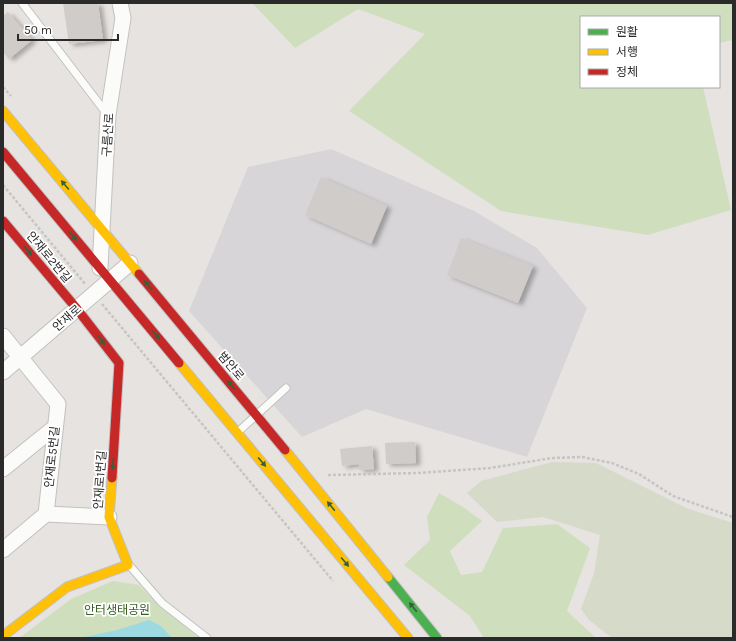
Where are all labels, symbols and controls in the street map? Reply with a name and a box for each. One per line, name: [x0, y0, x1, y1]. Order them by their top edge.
scale bar: [18, 16, 118, 42]
legend: [580, 16, 720, 88]
text: 50 m: [24, 23, 52, 37]
text: 원활: [616, 25, 638, 39]
text: 서행: [616, 45, 638, 59]
text: 정체: [616, 65, 638, 79]
street label: 구름산로: [99, 112, 117, 158]
one-way arrow: [60, 180, 69, 191]
street label: 안재로2번길: [24, 229, 74, 285]
one-way arrow: [68, 230, 77, 241]
one-way arrow: [24, 246, 33, 256]
one-way arrow: [144, 280, 153, 290]
street label: 안재로: [50, 302, 84, 334]
one-way arrow: [152, 330, 161, 341]
one-way arrow: [97, 334, 105, 345]
street label: 범안로: [215, 349, 247, 383]
one-way arrow: [227, 380, 236, 390]
street label: 안재로5번길: [42, 425, 62, 489]
street label: 안재로1번길: [91, 450, 109, 510]
one-way arrow: [258, 457, 267, 468]
one-way arrow: [109, 458, 116, 470]
one-way arrow: [327, 500, 336, 511]
one-way arrow: [341, 557, 350, 568]
one-way arrow: [408, 602, 417, 613]
park label: 안터생태공원: [84, 603, 150, 617]

